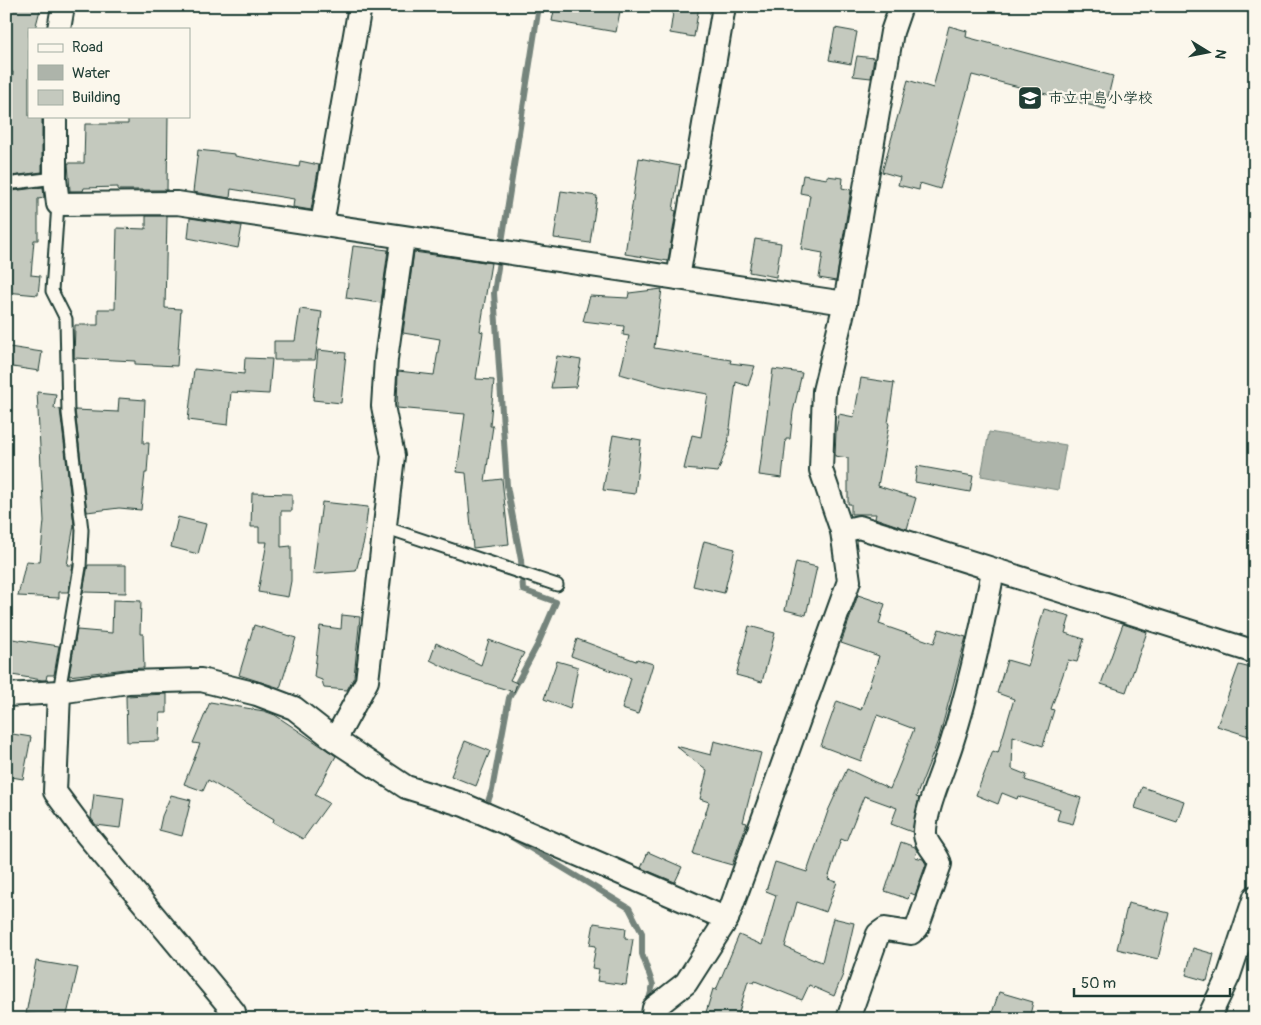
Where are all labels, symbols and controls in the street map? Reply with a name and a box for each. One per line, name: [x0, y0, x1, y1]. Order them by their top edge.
legend: [28, 28, 190, 118]
north arrow: [1184, 28, 1234, 78]
text: Road: [72, 38, 103, 57]
text: N: [1211, 48, 1230, 60]
text: Water: [72, 64, 111, 83]
school or university icon: 市立中島小学校: [1017, 85, 1043, 111]
text: Building: [72, 88, 120, 107]
place label: 市立中島小学校: [1048, 89, 1153, 108]
scale bar: [1074, 965, 1230, 997]
text: 50 m: [1081, 974, 1116, 993]

